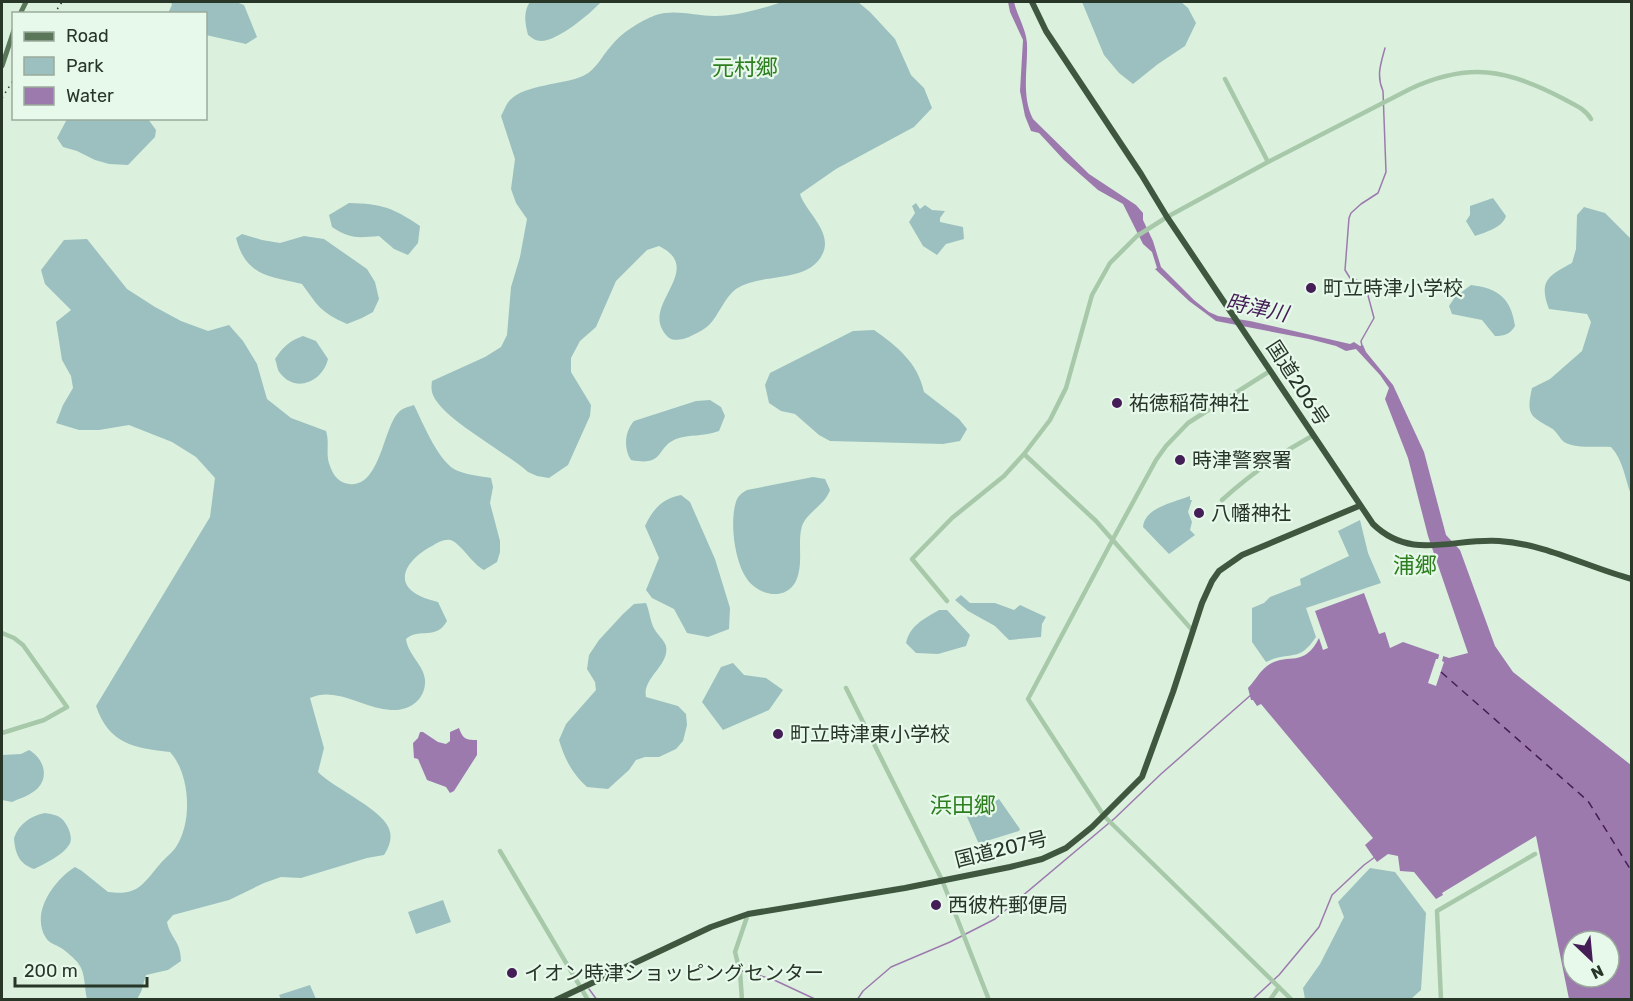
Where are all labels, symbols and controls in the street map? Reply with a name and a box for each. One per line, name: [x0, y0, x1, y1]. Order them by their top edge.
legend: [12, 12, 207, 120]
text: Road: [66, 25, 109, 47]
district label: 元村郷: [712, 54, 778, 81]
text: Park: [66, 55, 104, 77]
text: Water: [66, 85, 114, 107]
place label: 町立時津小学校: [1323, 276, 1463, 300]
marker: 町立時津小学校: [1304, 281, 1318, 295]
water label: 時津川: [1224, 289, 1292, 327]
street label: 国道206号: [1262, 336, 1334, 430]
place label: 祐徳稲荷神社: [1129, 391, 1249, 415]
marker: 祐徳稲荷神社: [1110, 396, 1124, 410]
place label: 時津警察署: [1192, 448, 1292, 472]
marker: 時津警察署: [1173, 453, 1187, 467]
place label: 八幡神社: [1211, 501, 1291, 525]
marker: 八幡神社: [1192, 506, 1206, 520]
district label: 浦郷: [1393, 552, 1437, 579]
place label: 町立時津東小学校: [790, 722, 950, 746]
marker: 町立時津東小学校: [771, 727, 785, 741]
district label: 浜田郷: [930, 792, 996, 819]
street label: 国道207号: [952, 826, 1050, 872]
place label: 西彼杵郵便局: [948, 893, 1068, 917]
marker: 西彼杵郵便局: [929, 898, 943, 912]
north arrow: [1561, 929, 1621, 989]
scale bar: [15, 950, 147, 988]
text: 200 m: [24, 960, 78, 982]
place label: イオン時津ショッピングセンター: [524, 961, 824, 985]
text: N: [1588, 961, 1607, 983]
marker: イオン時津ショッピングセンター: [505, 966, 519, 980]

